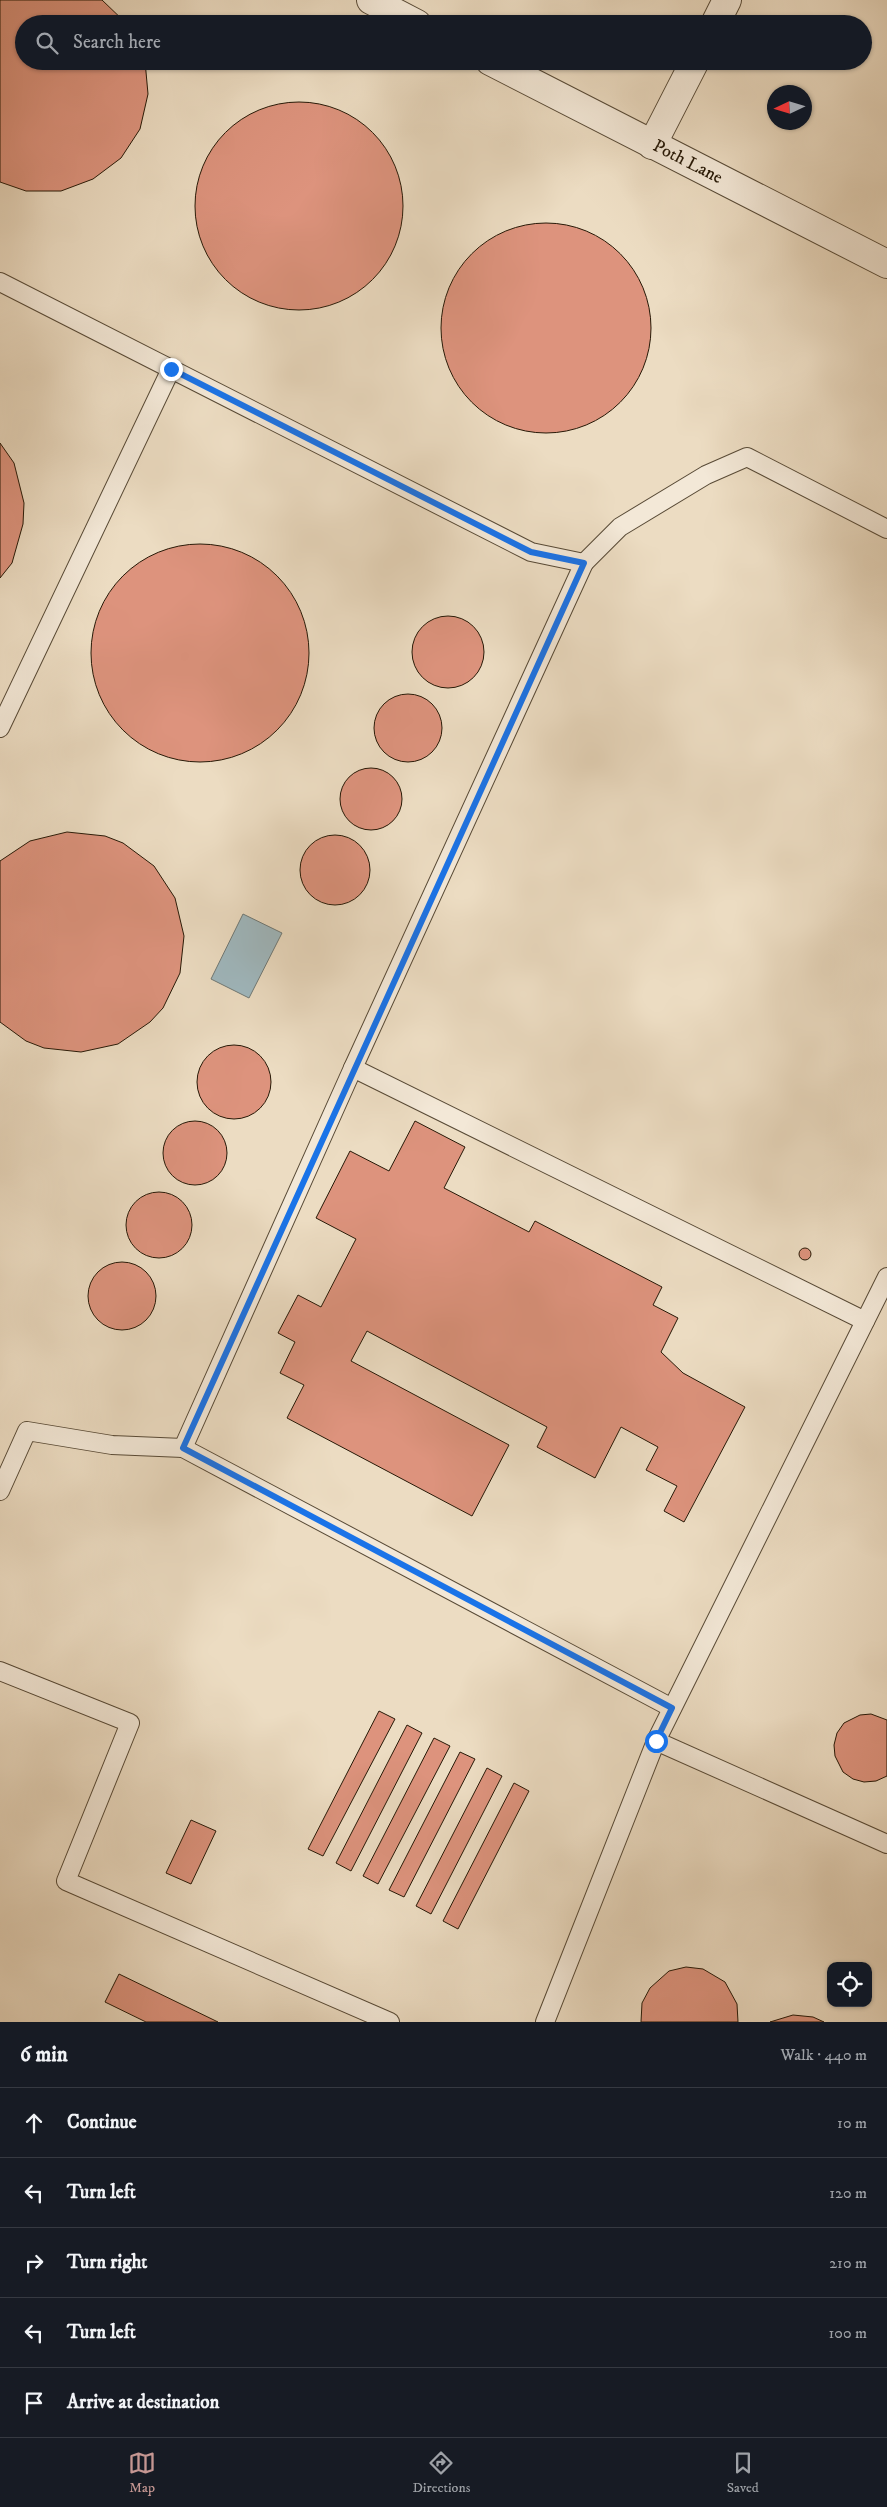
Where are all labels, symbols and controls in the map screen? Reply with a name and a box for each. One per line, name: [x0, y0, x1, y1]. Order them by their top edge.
search box: [15, 15, 872, 70]
icon: search: [33, 29, 61, 57]
text: Search here: [73, 31, 161, 54]
north arrow: [767, 85, 812, 130]
street label: Poth Lane: [649, 135, 726, 189]
route end: [160, 358, 183, 381]
route start: [645, 1730, 668, 1753]
map controls: [827, 1962, 872, 2007]
button: locate: [827, 1962, 872, 2007]
text: 6 min: [20, 2042, 68, 2068]
text: Walk · 440 m: [781, 2045, 867, 2065]
icon: ahead: [20, 2109, 48, 2137]
text: Continue: [67, 2111, 137, 2134]
text: 10 m: [837, 2113, 867, 2133]
icon: left: [20, 2179, 48, 2207]
text: Turn left: [67, 2181, 136, 2204]
text: 120 m: [829, 2183, 867, 2203]
icon: right: [20, 2249, 48, 2277]
text: Turn right: [67, 2251, 147, 2274]
text: 210 m: [829, 2253, 867, 2273]
icon: left: [20, 2319, 48, 2347]
text: Turn left: [67, 2321, 136, 2344]
text: 100 m: [829, 2323, 867, 2343]
icon: arrive: [20, 2389, 48, 2417]
text: Arrive at destination: [67, 2391, 219, 2414]
tab: Map: [128, 2449, 156, 2497]
tab: Directions: [412, 2449, 470, 2497]
tab: Saved: [727, 2449, 759, 2497]

